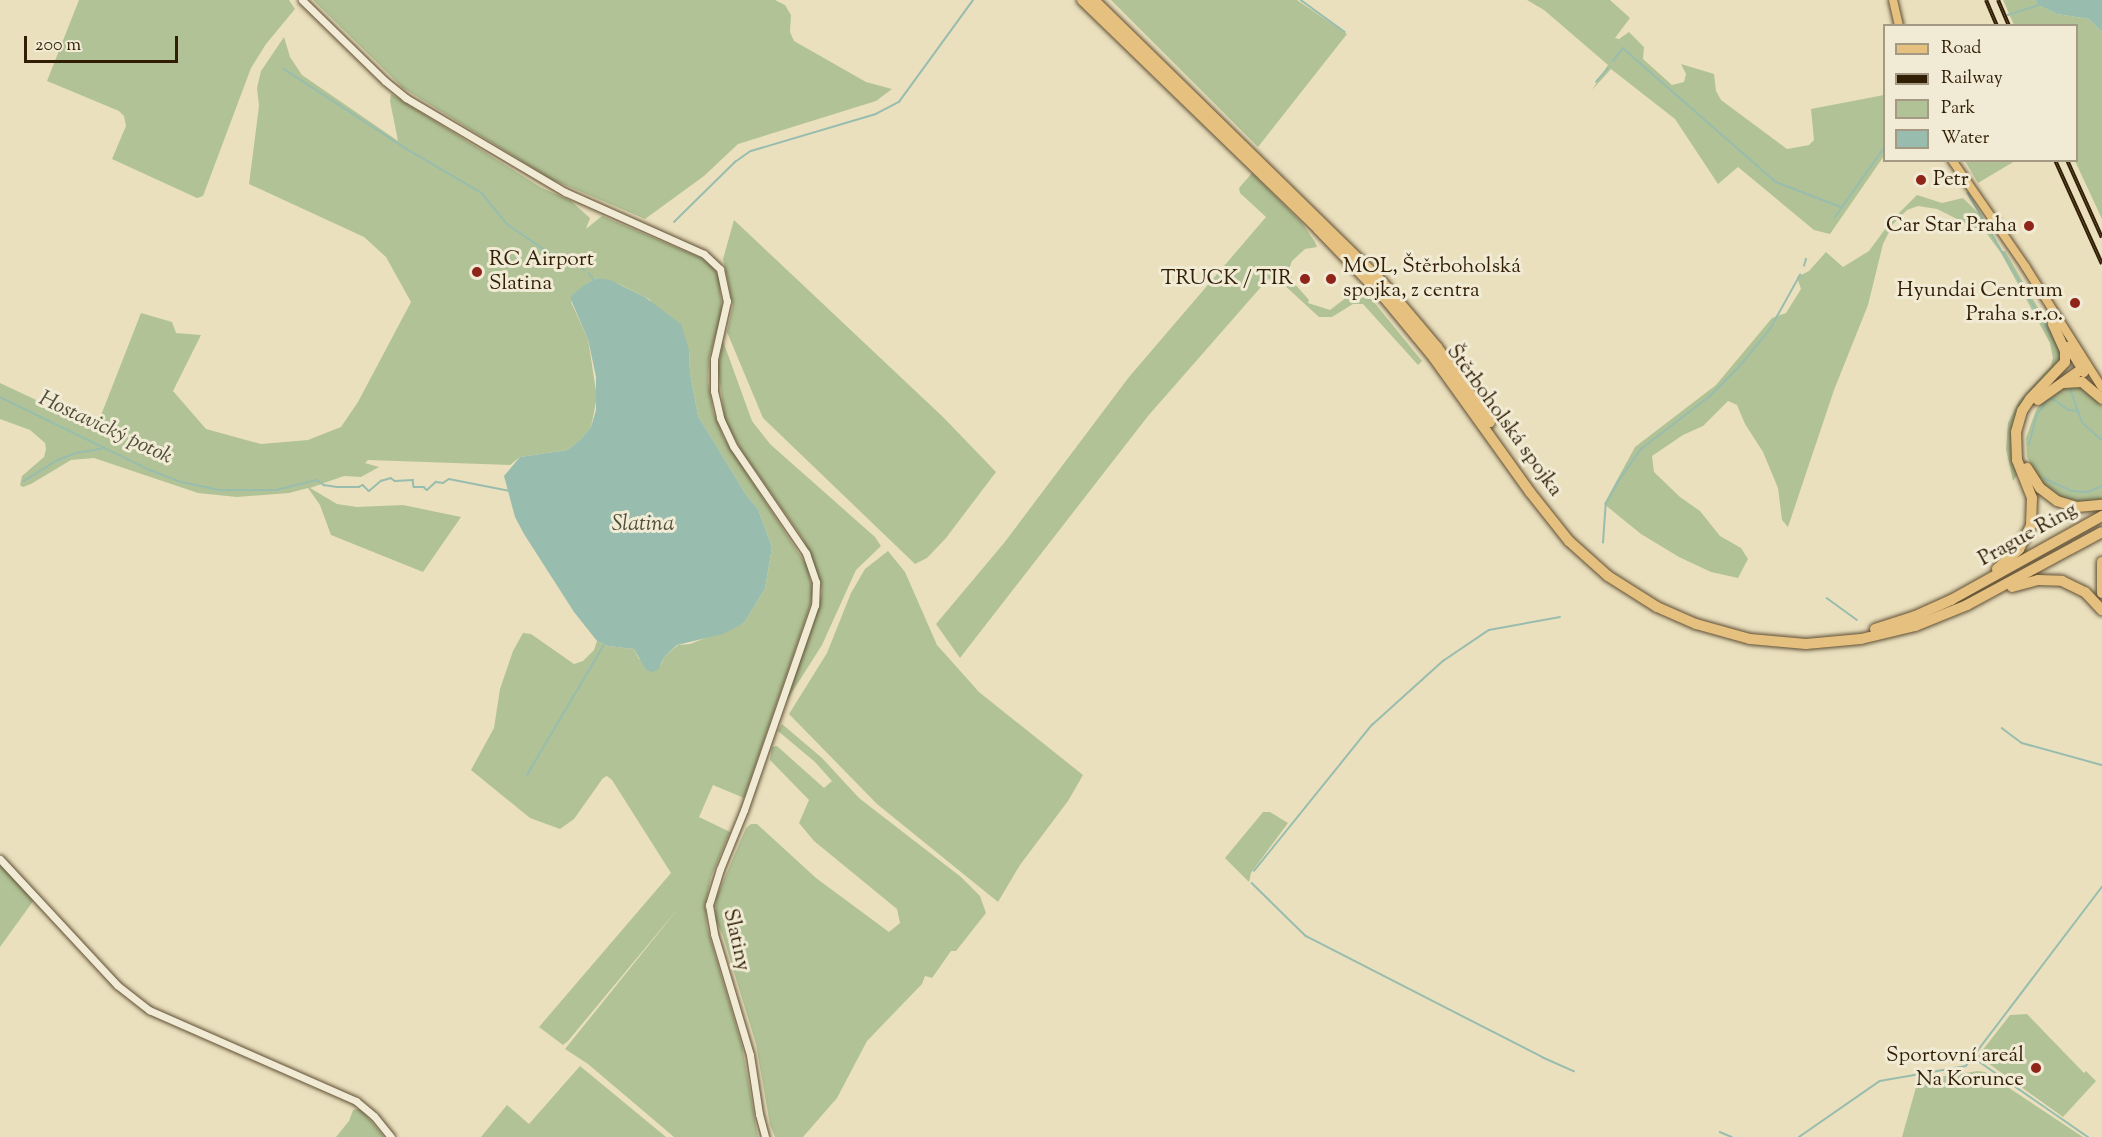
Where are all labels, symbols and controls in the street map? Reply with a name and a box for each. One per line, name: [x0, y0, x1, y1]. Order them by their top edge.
scale bar: [27, 24, 182, 62]
legend: [1883, 24, 2078, 162]
text: 200 m: [35, 33, 81, 59]
text: Road: [1941, 36, 1981, 62]
text: Railway: [1941, 66, 2003, 92]
text: Park: [1941, 96, 1975, 122]
text: Water: [1941, 126, 1989, 152]
place label: Petr: [1933, 167, 1969, 193]
marker: Petr: [1914, 173, 1928, 187]
place label: Car Star Praha: [1886, 213, 2017, 239]
marker: Car Star Praha: [2022, 219, 2036, 233]
place label: RC Airport Slatina: [489, 247, 594, 297]
place label: MOL, Štěrboholská spojka, z centra: [1343, 254, 1521, 304]
marker: RC Airport Slatina: [470, 265, 484, 279]
place label: TRUCK / TIR: [1161, 266, 1293, 292]
marker: TRUCK / TIR: [1298, 272, 1312, 286]
marker: MOL, Štěrboholská spojka, z centra: [1324, 272, 1338, 286]
place label: Hyundai Centrum Praha s.r.o.: [1897, 278, 2063, 328]
marker: Hyundai Centrum Praha s.r.o.: [2068, 296, 2082, 310]
street label: Štěrboholská spojka: [1440, 340, 1568, 502]
water label: Hostavický potok: [34, 387, 176, 471]
street label: Prague Ring: [1974, 498, 2082, 572]
water label: Slatina: [612, 513, 674, 539]
street label: Slatiny: [717, 906, 755, 974]
place label: Sportovní areál Na Korunce: [1886, 1043, 2024, 1093]
marker: Sportovní areál Na Korunce: [2029, 1061, 2043, 1075]

